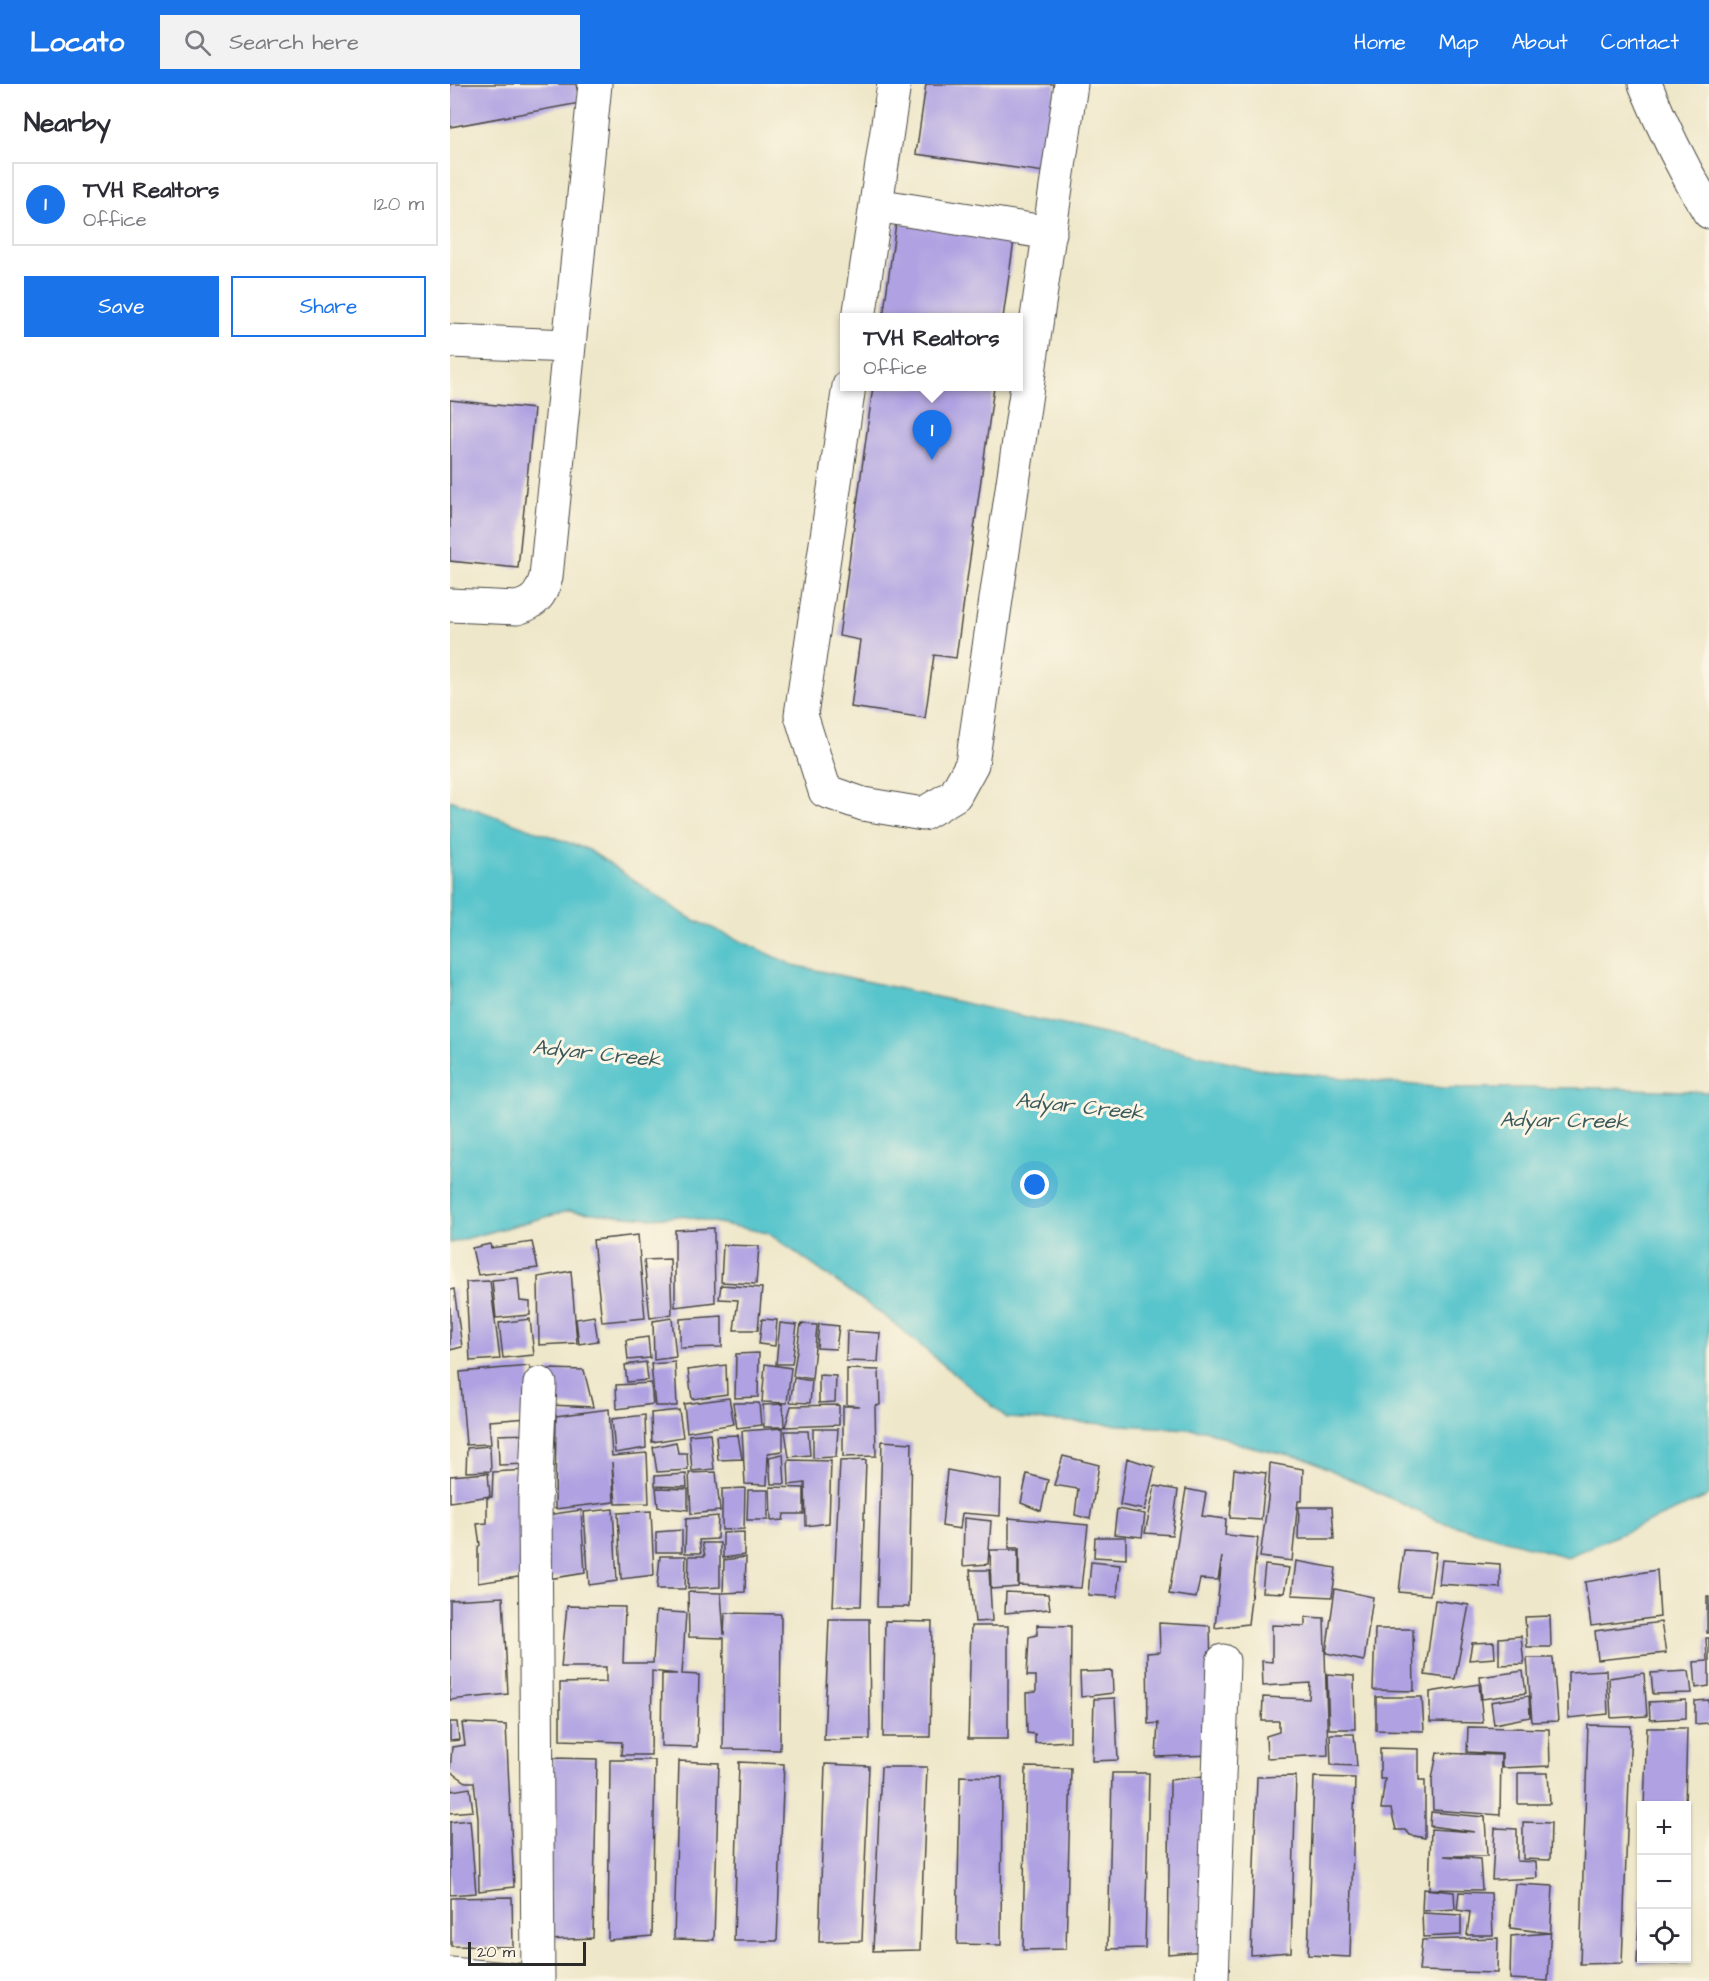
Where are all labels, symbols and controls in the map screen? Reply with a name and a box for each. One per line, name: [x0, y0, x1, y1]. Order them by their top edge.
search box: [160, 15, 580, 69]
text: Locato: [30, 23, 124, 62]
icon: search: [181, 26, 214, 59]
text: Search here: [229, 27, 359, 58]
text: Home: [1354, 28, 1406, 57]
text: Map: [1439, 28, 1479, 57]
text: About: [1512, 28, 1568, 57]
text: Contact: [1601, 28, 1679, 57]
text: Nearby: [24, 105, 111, 141]
text: TVH Realtors: [83, 175, 219, 206]
text: 1: [44, 190, 47, 218]
text: 120 m: [374, 190, 424, 218]
text: Office: [83, 206, 147, 234]
button: Save: [24, 276, 219, 337]
button: Share: [231, 276, 426, 337]
popup: [840, 313, 1023, 391]
text: TVH Realtors: [863, 323, 1000, 354]
text: Office: [863, 354, 927, 382]
pin: 1: [912, 410, 952, 460]
water label: Adyar Creek: [531, 1032, 663, 1076]
water label: Adyar Creek: [1014, 1085, 1146, 1129]
water label: Adyar Creek: [1499, 1105, 1630, 1137]
your location: [1020, 1170, 1049, 1199]
map controls: [1637, 1801, 1691, 1963]
button: +: [1637, 1801, 1691, 1855]
button: −: [1637, 1855, 1691, 1909]
button: locate: [1637, 1909, 1691, 1963]
scale bar: [468, 1939, 586, 1966]
text: 20 m: [477, 1941, 515, 1963]

